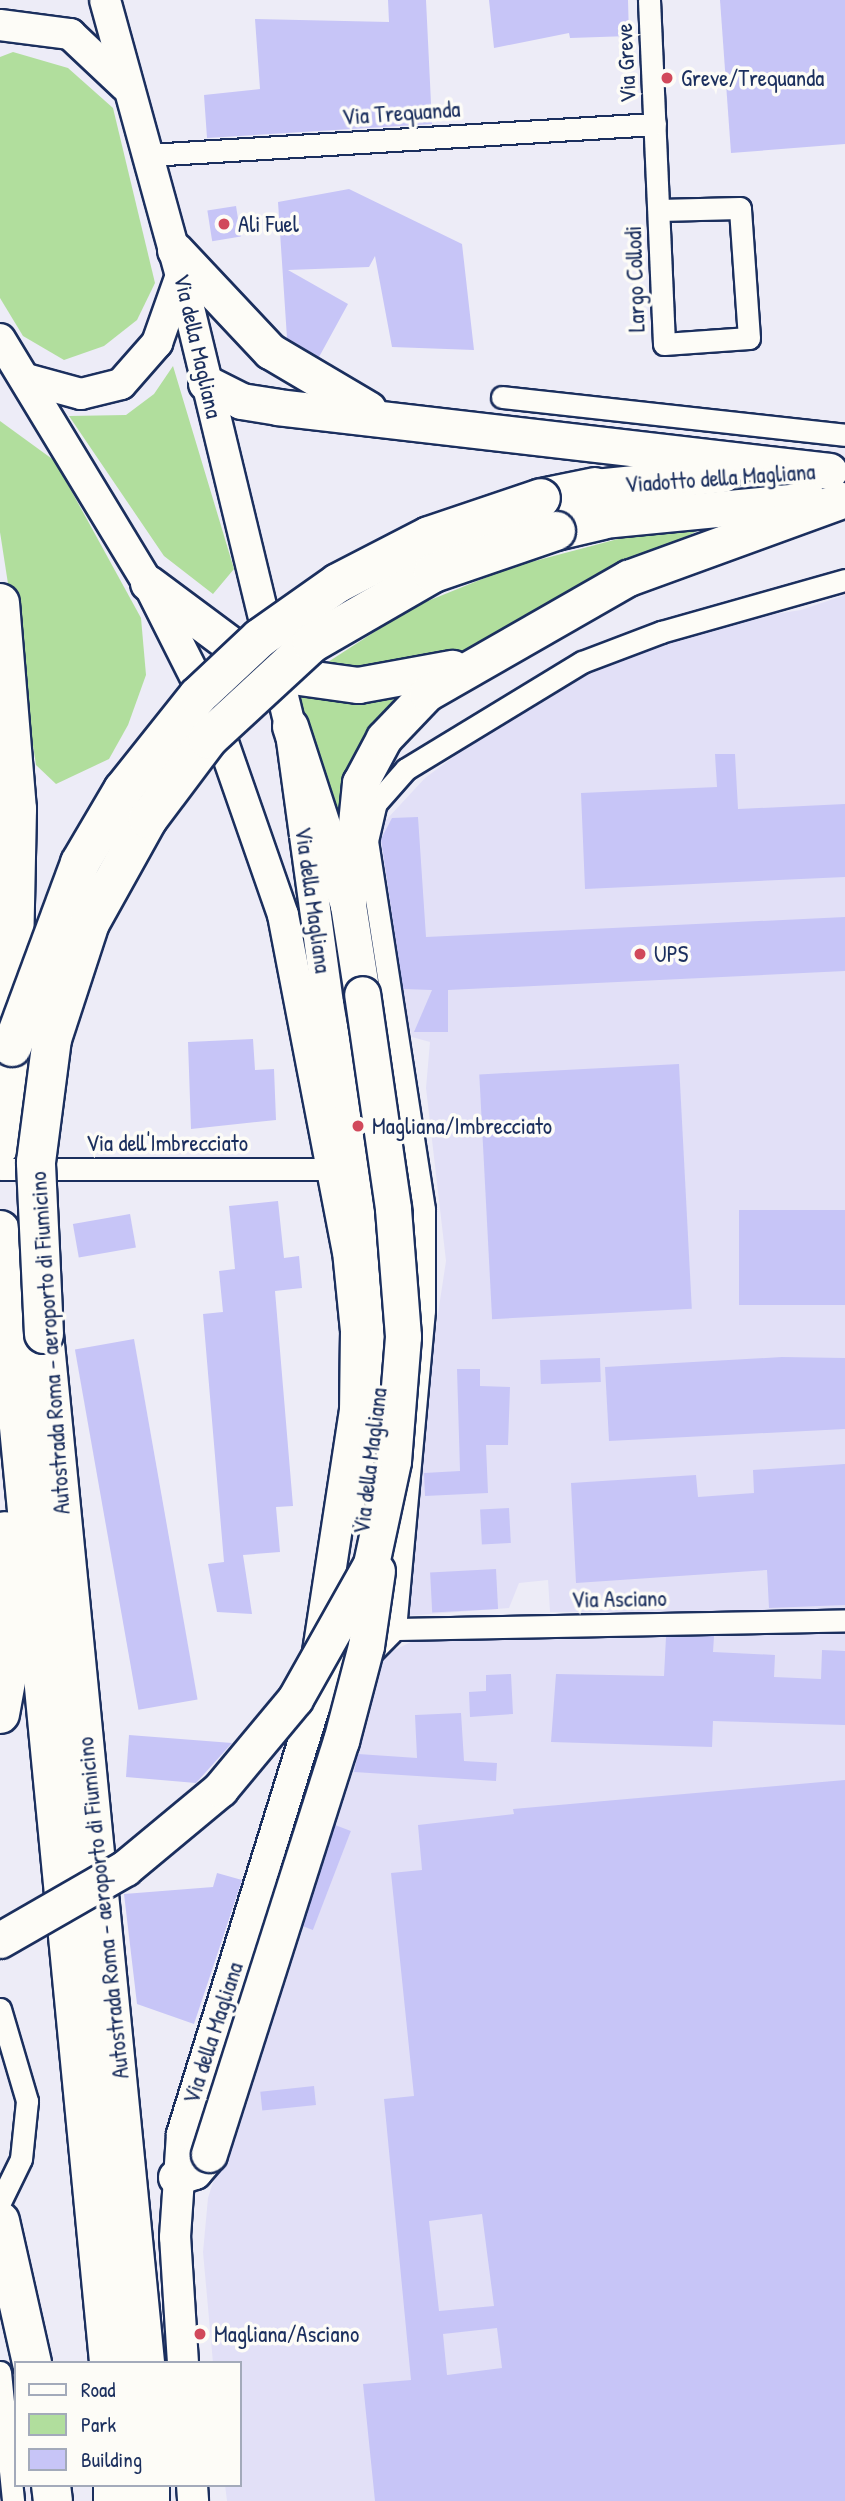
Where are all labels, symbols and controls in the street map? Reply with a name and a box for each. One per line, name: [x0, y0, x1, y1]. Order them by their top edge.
street label: Via Greve: [610, 22, 642, 104]
place label: Greve/Trequanda: [681, 64, 824, 92]
marker: Greve/Trequanda: [659, 70, 675, 86]
street label: Via Trequanda: [341, 95, 461, 131]
place label: Ali Fuel: [238, 210, 299, 238]
marker: Ali Fuel: [216, 216, 232, 232]
street label: Largo Collodi: [619, 225, 651, 333]
street label: Via della Magliana: [168, 271, 228, 421]
street label: Viadotto della Magliana: [624, 458, 816, 498]
street label: Via della Magliana: [289, 825, 337, 975]
place label: UPS: [654, 940, 688, 968]
marker: UPS: [632, 946, 648, 962]
place label: Magliana/Imbrecciato: [372, 1112, 552, 1140]
marker: Magliana/Imbrecciato: [350, 1118, 366, 1134]
street label: Via dell'Imbrecciato: [86, 1129, 248, 1157]
street label: Autostrada Roma - aeroporto di Fiumicino: [24, 1171, 76, 1515]
street label: Via della Magliana: [347, 1386, 393, 1536]
street label: Via Asciano: [571, 1584, 667, 1614]
street label: Autostrada Roma - aeroporto di Fiumicino: [71, 1736, 135, 2080]
street label: Via della Magliana: [177, 1959, 249, 2107]
place label: Magliana/Asciano: [214, 2320, 359, 2348]
marker: Magliana/Asciano: [192, 2326, 208, 2342]
legend: [14, 2361, 242, 2487]
text: Road: [81, 2375, 115, 2404]
text: Park: [81, 2410, 116, 2439]
text: Building: [81, 2445, 142, 2474]

